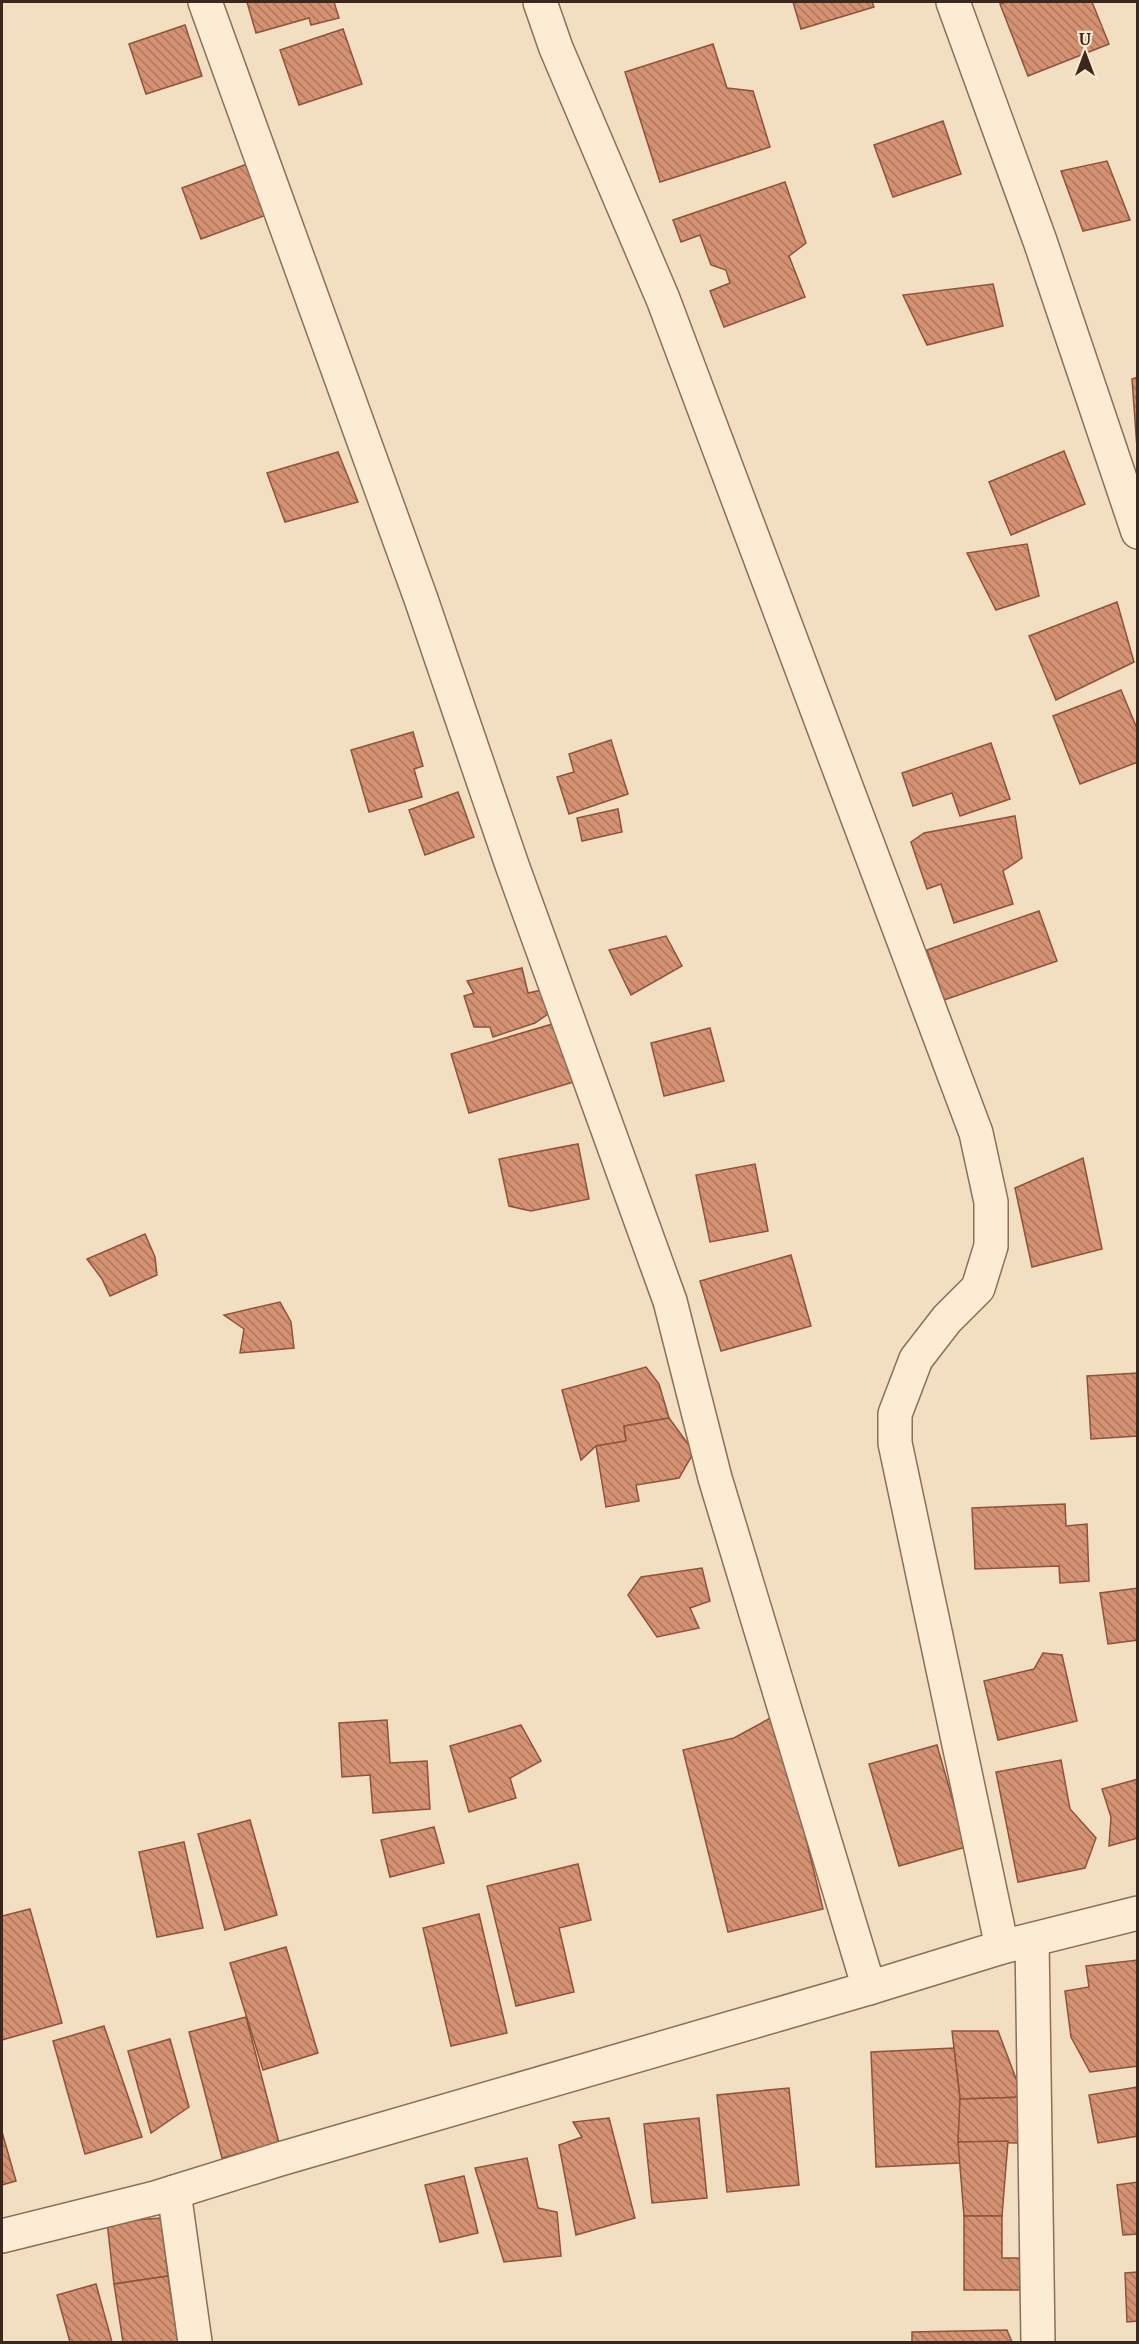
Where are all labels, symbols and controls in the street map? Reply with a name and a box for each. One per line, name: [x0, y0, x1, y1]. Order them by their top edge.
north arrow: [1055, 24, 1115, 84]
text: U: [1079, 29, 1091, 49]

